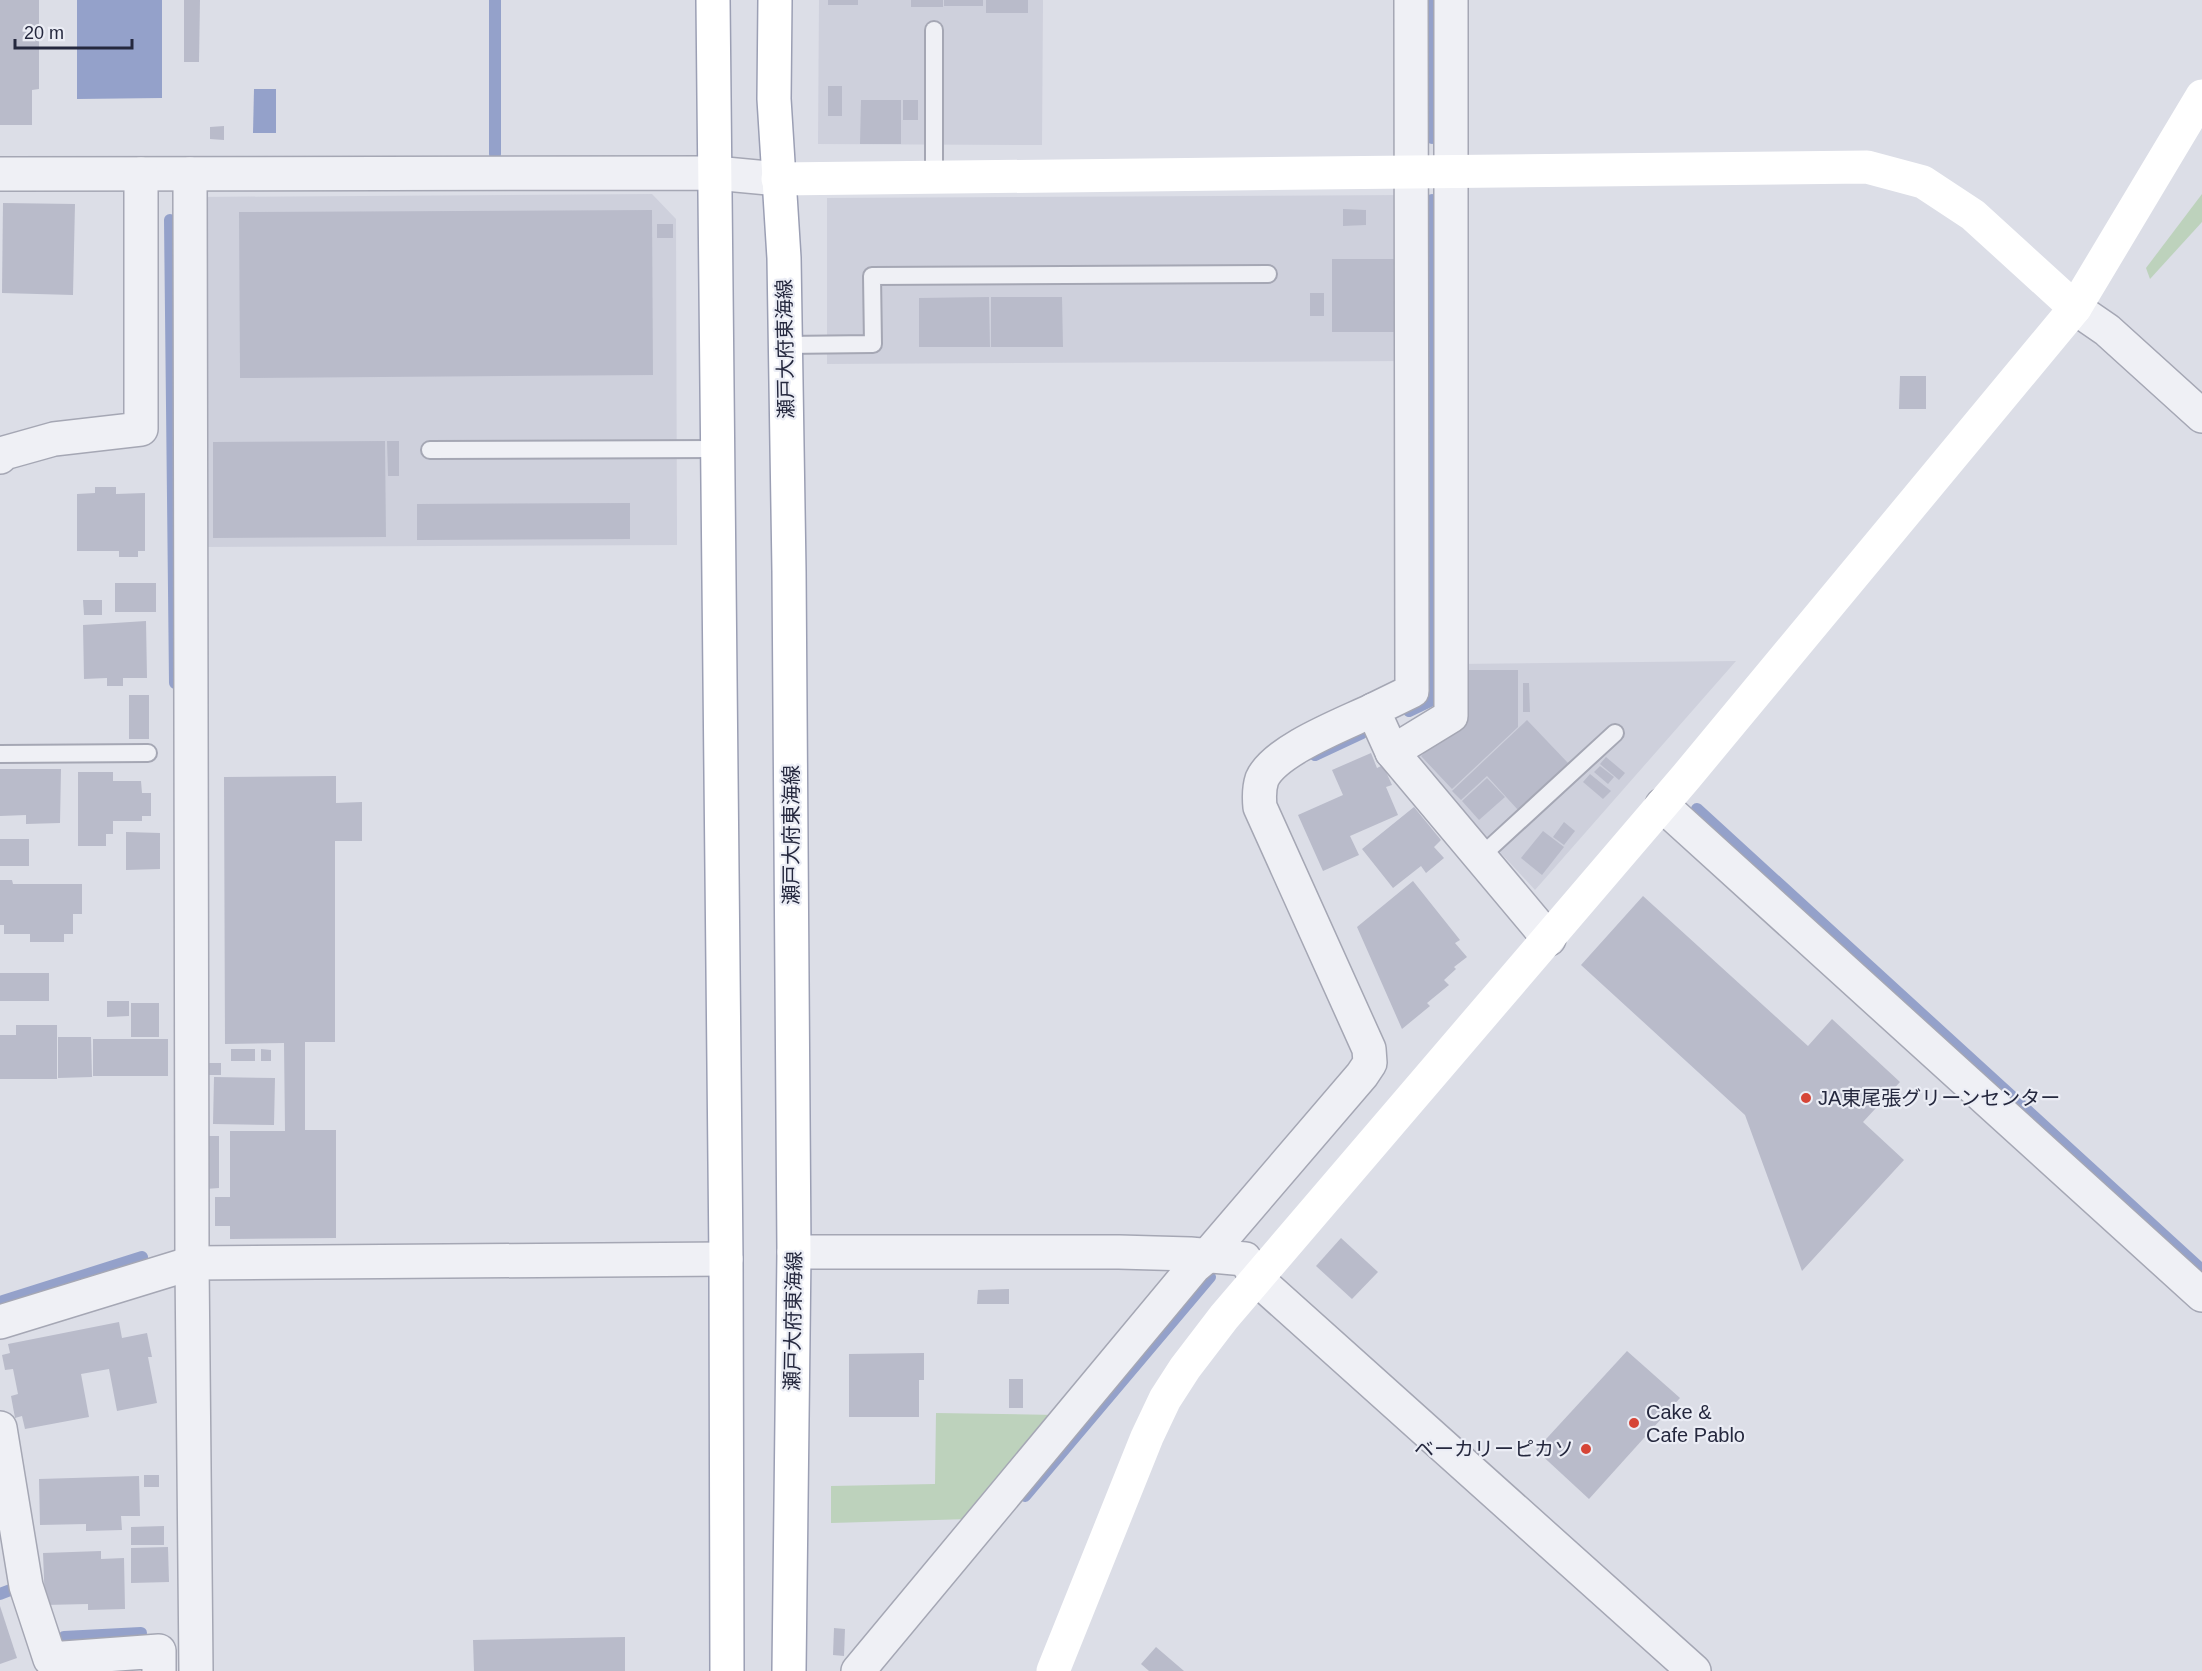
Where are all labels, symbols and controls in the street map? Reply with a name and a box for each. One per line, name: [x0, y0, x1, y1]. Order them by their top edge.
scale bar: [15, 12, 132, 50]
text: 20 m: [24, 23, 64, 43]
street label: 瀬戸大府東海線: [773, 279, 797, 419]
street label: 瀬戸大府東海線: [780, 765, 802, 905]
place label: JA東尾張グリーンセンター: [1818, 1087, 2060, 1109]
marker: JA東尾張グリーンセンター: [1799, 1091, 1813, 1105]
street label: 瀬戸大府東海線: [781, 1251, 805, 1391]
place label: Cake & Cafe Pablo: [1646, 1401, 1745, 1446]
marker: Cake & Cafe Pablo: [1627, 1416, 1641, 1430]
place label: ベーカリーピカソ: [1414, 1438, 1574, 1460]
marker: ベーカリーピカソ: [1579, 1442, 1593, 1456]

